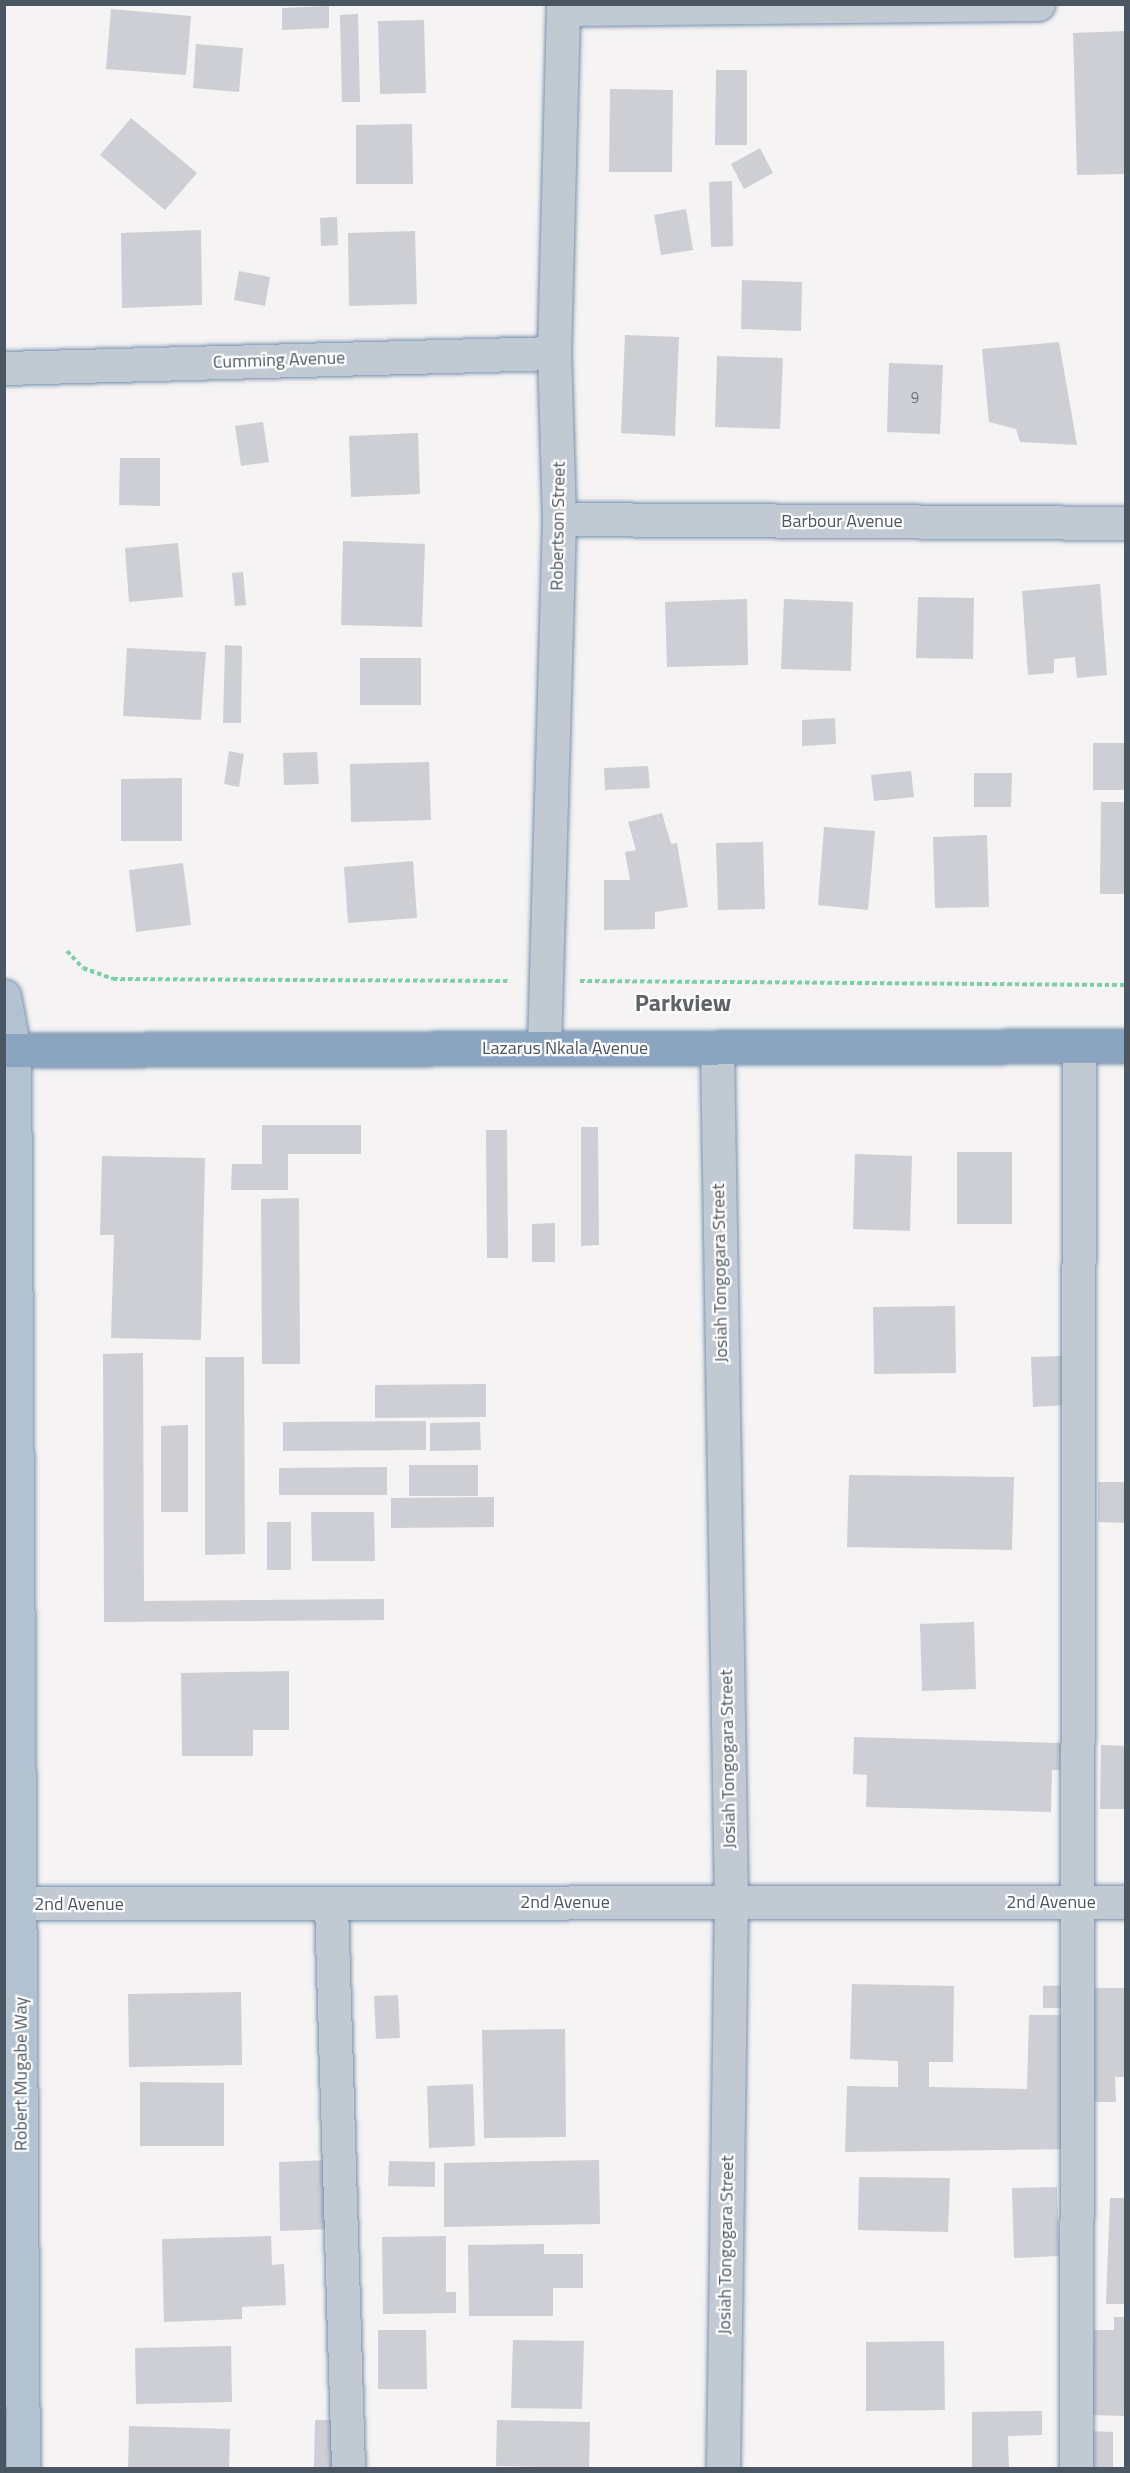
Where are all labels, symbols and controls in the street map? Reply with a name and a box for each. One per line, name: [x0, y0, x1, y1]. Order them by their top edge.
street label: Cumming Avenue: [212, 347, 346, 373]
house number: 9: [911, 389, 919, 407]
street label: Robertson Street: [546, 461, 570, 591]
street label: Barbour Avenue: [781, 510, 903, 532]
district label: Parkview: [635, 989, 731, 1017]
street label: Lazarus Nkala Avenue: [482, 1037, 648, 1059]
street label: Josiah Tongogara Street: [708, 1183, 732, 1363]
street label: Josiah Tongogara Street: [716, 1669, 740, 1849]
street label: 2nd Avenue: [520, 1891, 610, 1913]
street label: 2nd Avenue: [1006, 1891, 1096, 1913]
street label: 2nd Avenue: [34, 1893, 124, 1915]
street label: Robert Mugabe Way: [10, 1997, 32, 2151]
street label: Josiah Tongogara Street: [714, 2155, 738, 2335]

